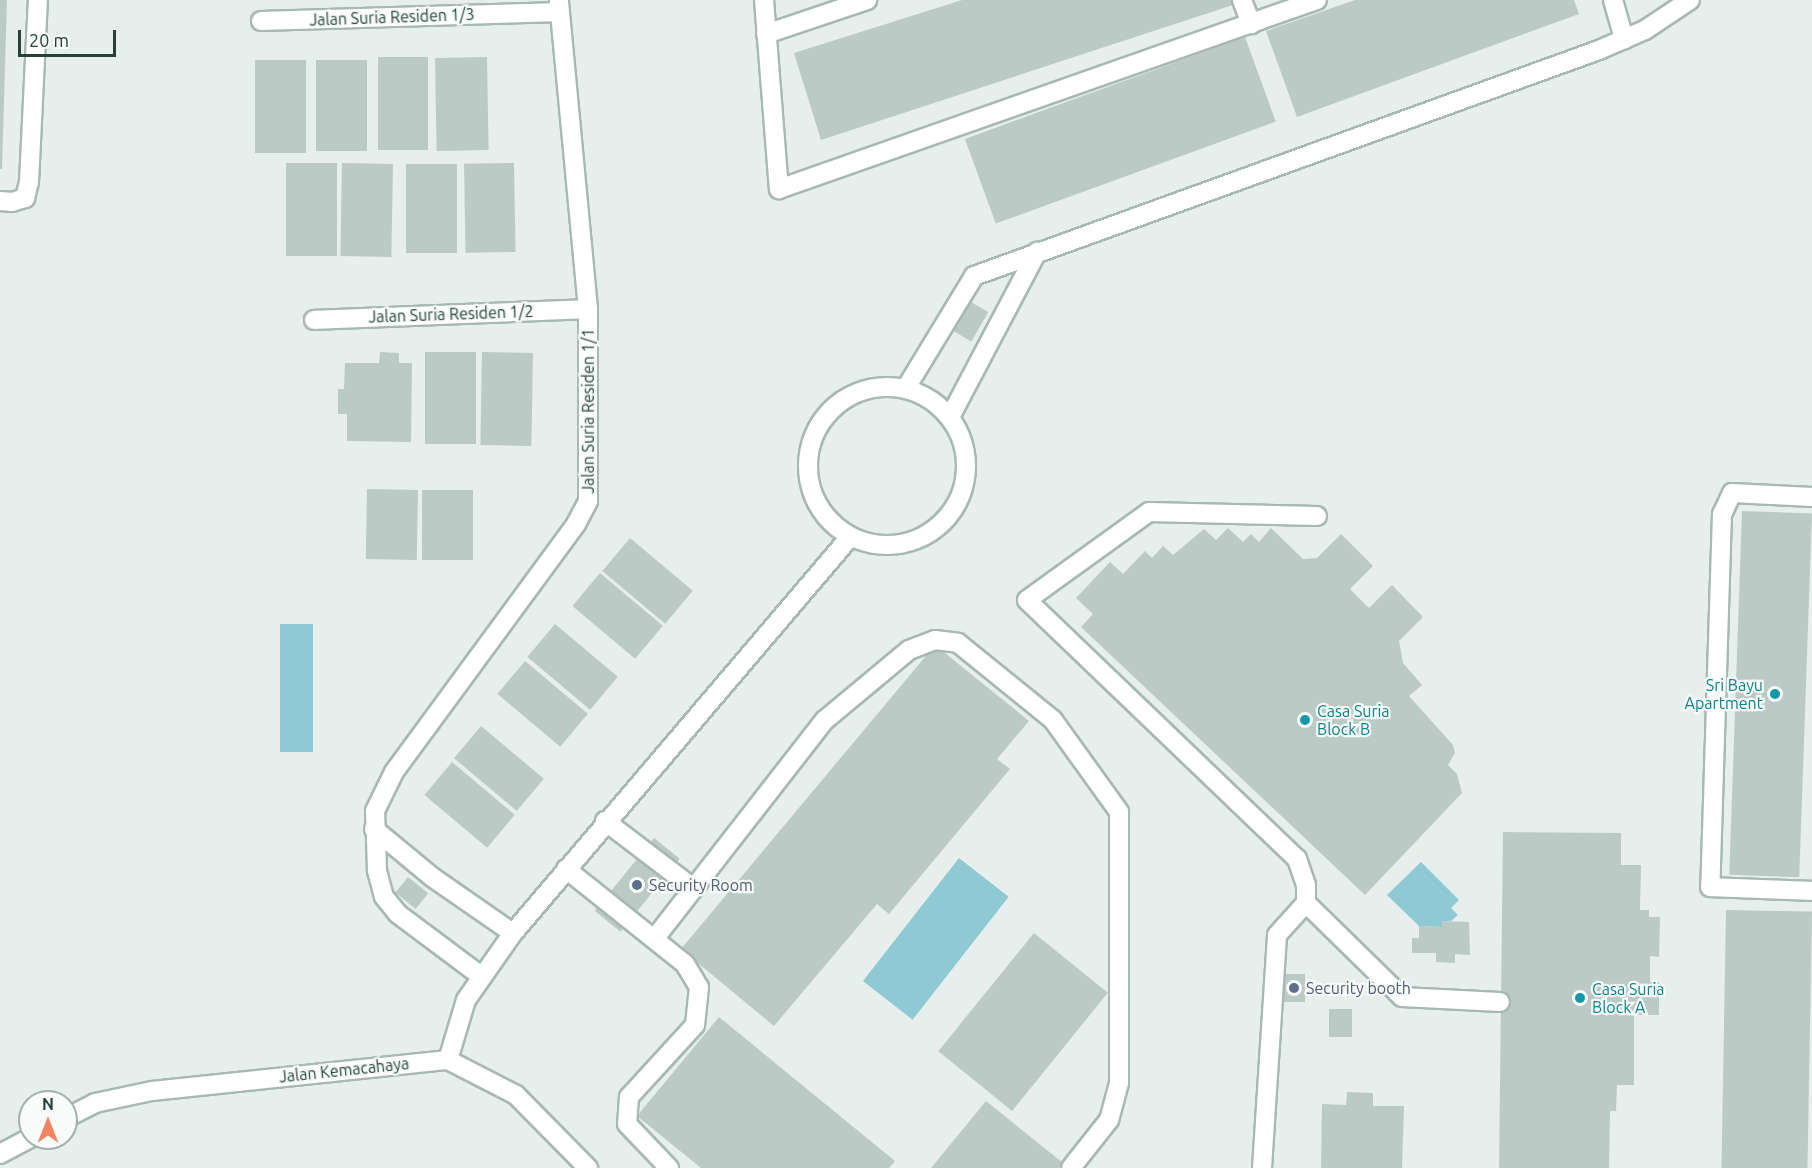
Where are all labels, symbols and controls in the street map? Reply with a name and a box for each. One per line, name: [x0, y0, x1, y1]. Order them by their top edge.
street label: Jalan Suria Residen 1/3: [309, 5, 475, 29]
scale bar: [21, 18, 118, 56]
text: 20 m: [29, 30, 69, 50]
street label: Jalan Suria Residen 1/2: [368, 302, 534, 326]
street label: Jalan Suria Residen 1/1: [578, 328, 598, 494]
place label: Sri Bayu Apartment: [1685, 675, 1763, 713]
marker: Sri Bayu Apartment: [1768, 687, 1782, 701]
place label: Casa Suria Block B: [1317, 701, 1390, 739]
marker: Casa Suria Block B: [1298, 713, 1312, 727]
place label: Security Room: [649, 875, 753, 895]
marker: Security Room: [630, 878, 644, 892]
place label: Security booth: [1306, 978, 1411, 998]
place label: Casa Suria Block A: [1592, 979, 1665, 1017]
marker: Security booth: [1287, 981, 1301, 995]
marker: Casa Suria Block A: [1573, 991, 1587, 1005]
street label: Jalan Kemacahaya: [278, 1054, 410, 1086]
north arrow: [18, 1090, 78, 1150]
text: N: [42, 1095, 54, 1113]

